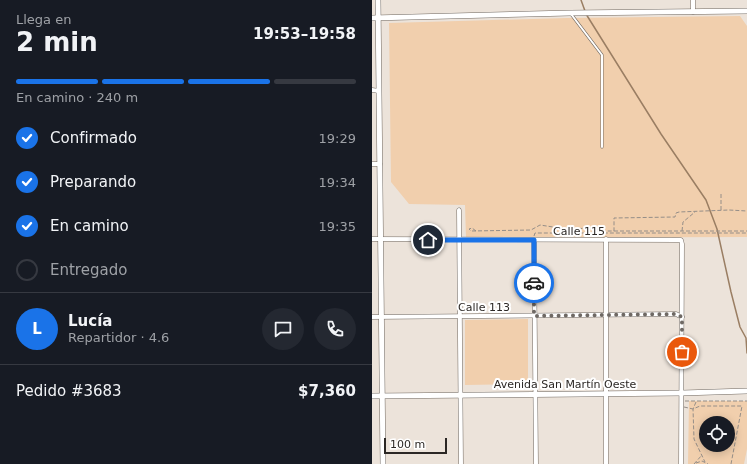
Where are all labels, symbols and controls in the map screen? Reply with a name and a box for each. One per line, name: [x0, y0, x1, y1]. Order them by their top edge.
text: Llega en: [16, 12, 71, 27]
text: 19:53–19:58: [253, 25, 356, 43]
text: 2 min: [16, 27, 98, 57]
text: En camino · 240 m: [16, 90, 138, 105]
icon: check: [16, 127, 38, 149]
text: Confirmado: [50, 129, 137, 147]
text: 19:29: [319, 131, 356, 146]
icon: check: [16, 171, 38, 193]
text: Preparando: [50, 173, 136, 191]
text: 19:34: [319, 175, 356, 190]
icon: check: [16, 215, 38, 237]
text: En camino: [50, 217, 129, 235]
text: 19:35: [319, 219, 356, 234]
pin: [411, 223, 445, 257]
street label: Calle 115: [553, 225, 605, 238]
icon: home: [417, 229, 439, 251]
text: Entregado: [50, 261, 127, 279]
courier: [514, 263, 554, 303]
icon: car: [523, 272, 545, 294]
street label: Calle 113: [458, 301, 510, 314]
button: chat: [262, 308, 304, 350]
button: phone: [314, 308, 356, 350]
text: Lucía: [68, 312, 112, 330]
text: L: [32, 320, 42, 338]
text: Repartidor · 4.6: [68, 330, 169, 345]
pin: [665, 335, 699, 369]
icon: bag: [671, 341, 693, 363]
street label: Avenida San Martín Oeste: [494, 378, 636, 391]
text: Pedido #3683: [16, 382, 122, 400]
text: $7,360: [298, 382, 356, 400]
map controls: [699, 416, 735, 452]
button: locate: [699, 416, 735, 452]
scale bar: [384, 436, 447, 455]
text: 100 m: [390, 438, 425, 451]

